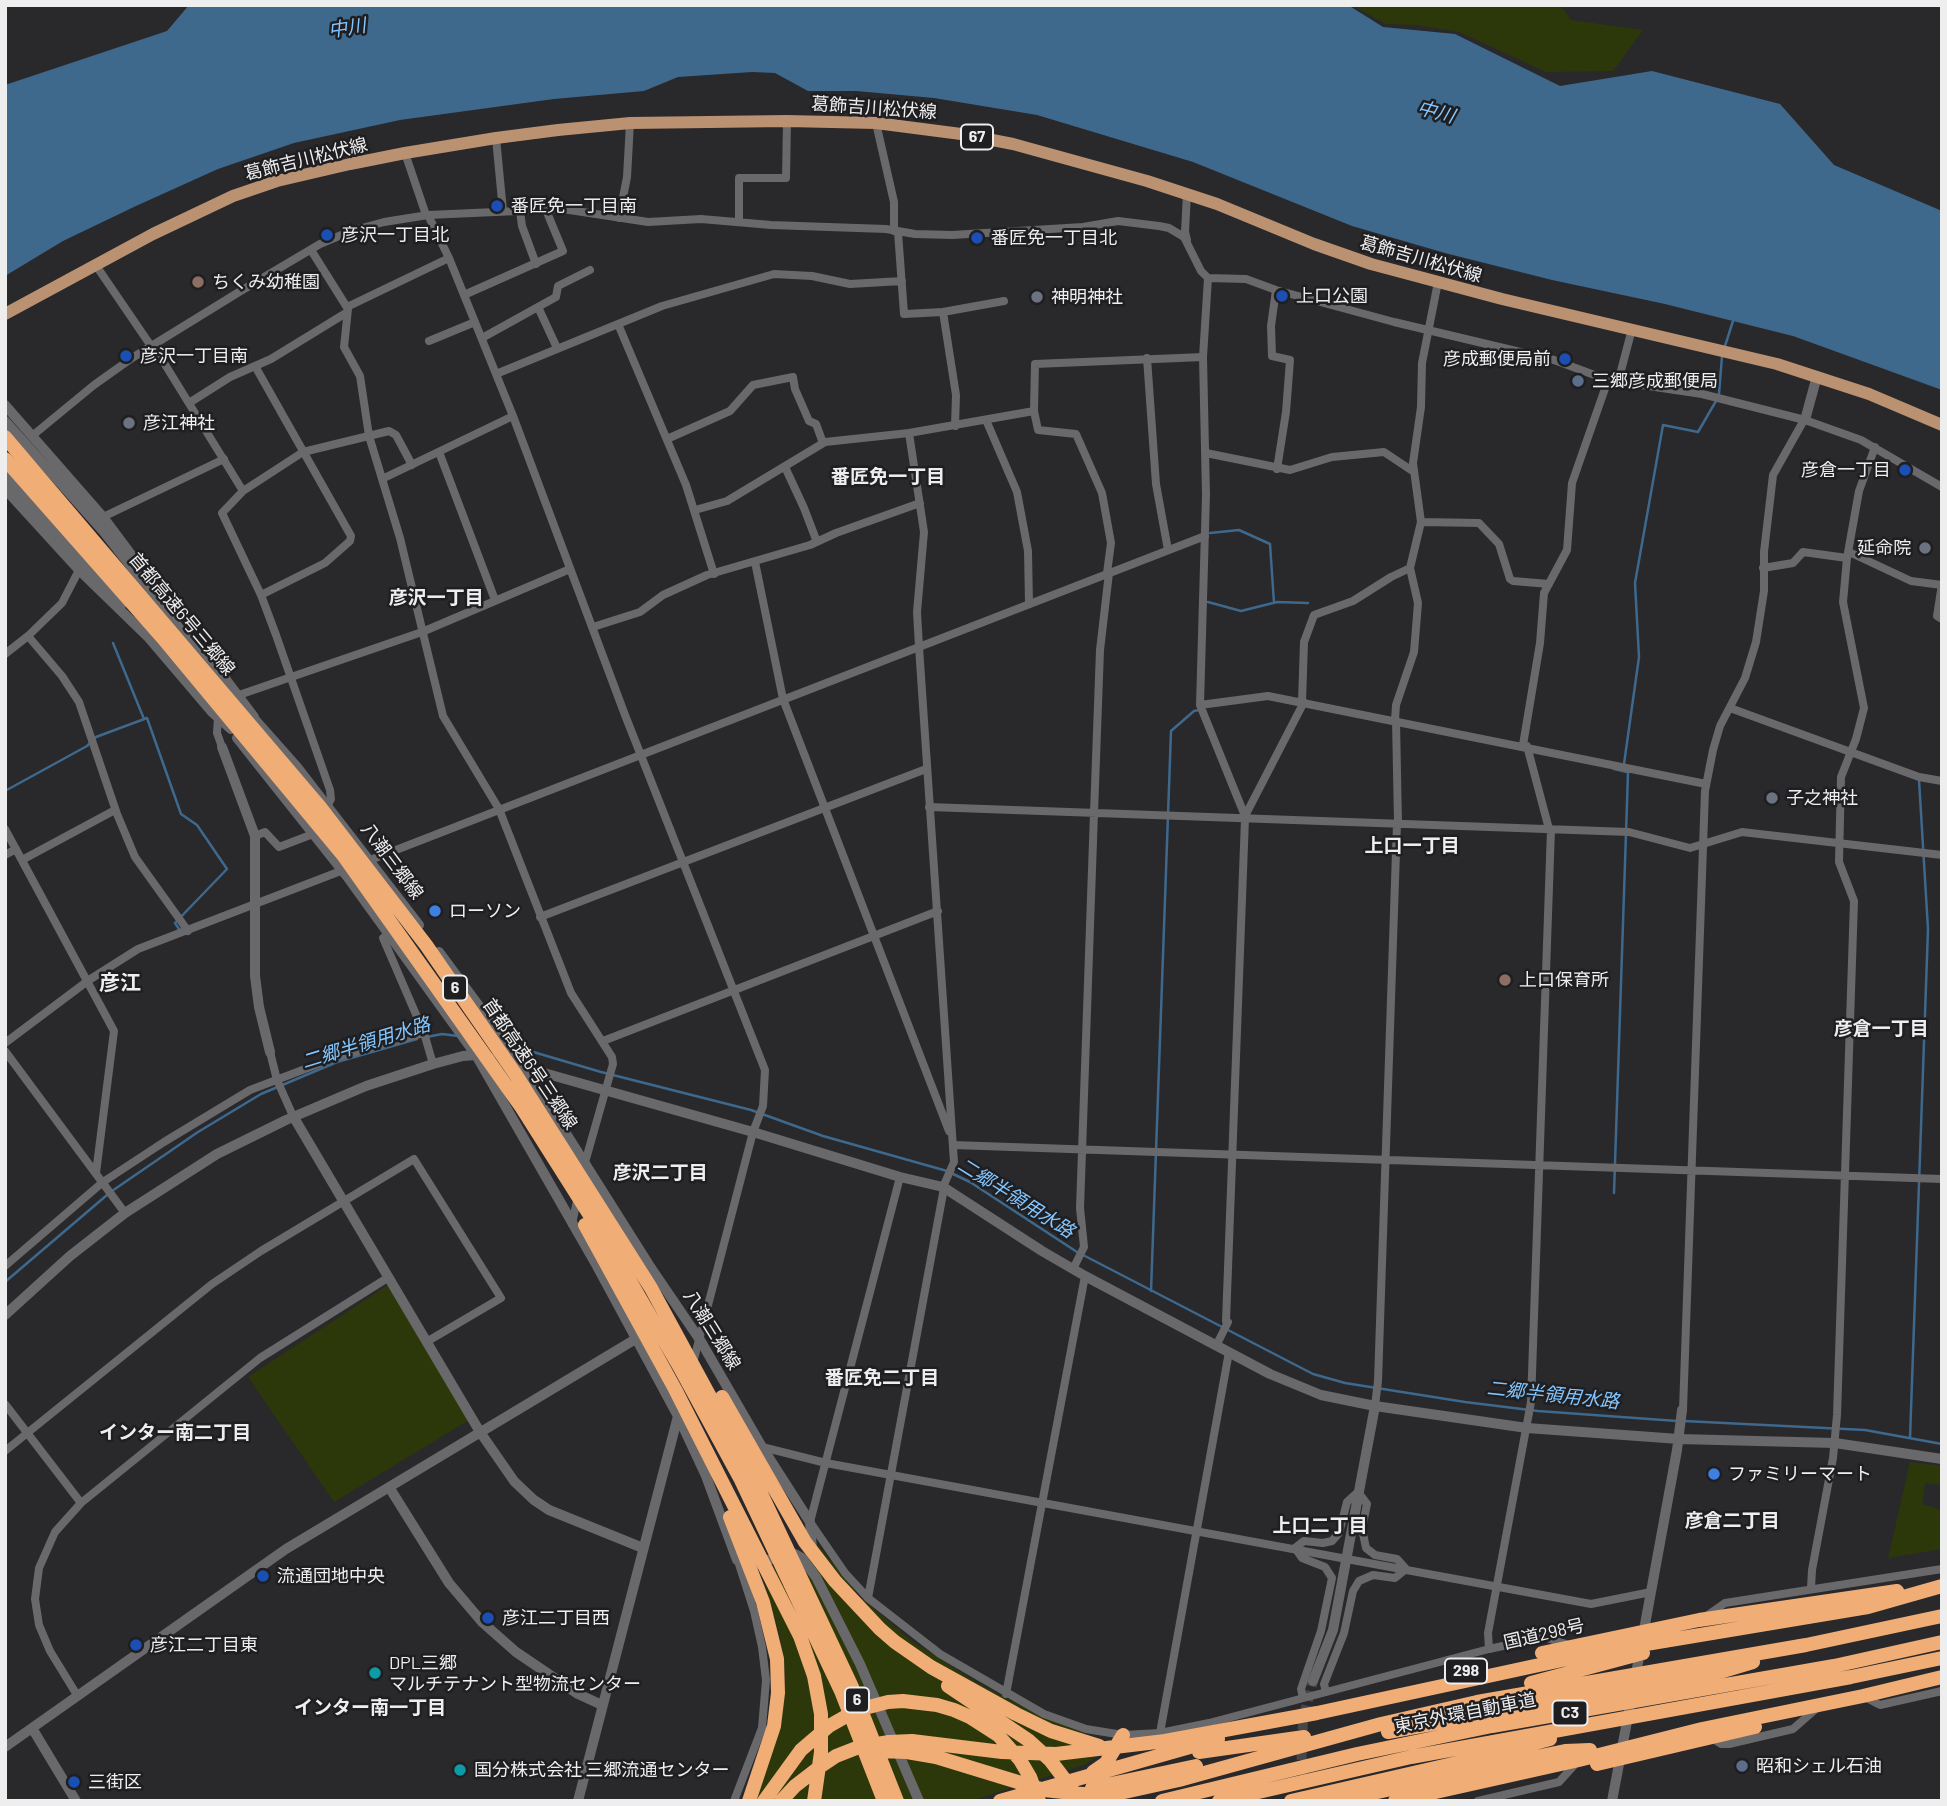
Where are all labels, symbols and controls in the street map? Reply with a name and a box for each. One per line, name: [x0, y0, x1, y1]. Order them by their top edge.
water label: 中川: [326, 14, 368, 42]
street label: 葛飾吉川松伏線: [810, 93, 938, 123]
water label: 中川: [1415, 96, 1457, 128]
road number: 67: [961, 125, 993, 150]
street label: 葛飾吉川松伏線: [242, 133, 370, 185]
place label: 番匠免一丁目南: [511, 195, 637, 217]
marker: 番匠免一丁目南: [489, 198, 505, 214]
place label: 彦沢一丁目北: [341, 224, 449, 246]
marker: 彦沢一丁目北: [319, 227, 335, 243]
place label: 番匠免一丁目北: [991, 227, 1117, 249]
marker: 番匠免一丁目北: [969, 230, 985, 246]
street label: 葛飾吉川松伏線: [1357, 231, 1485, 287]
place label: ちくみ幼稚園: [212, 271, 320, 293]
marker: ちくみ幼稚園: [190, 274, 206, 290]
place label: 上口公園: [1296, 285, 1368, 307]
place label: 神明神社: [1051, 286, 1123, 308]
marker: 上口公園: [1274, 288, 1290, 304]
marker: 神明神社: [1029, 289, 1045, 305]
place label: 彦沢一丁目南: [140, 345, 248, 367]
marker: 彦沢一丁目南: [118, 348, 134, 364]
place label: 彦成郵便局前: [1443, 348, 1551, 370]
marker: 彦成郵便局前: [1557, 351, 1573, 367]
place label: 三郷彦成郵便局: [1592, 370, 1718, 392]
marker: 三郷彦成郵便局: [1570, 373, 1586, 389]
place label: 彦江神社: [143, 412, 215, 434]
marker: 彦江神社: [121, 415, 137, 431]
place label: 彦倉一丁目: [1801, 459, 1891, 481]
marker: 彦倉一丁目: [1897, 462, 1913, 478]
district label: 番匠免一丁目: [831, 466, 945, 488]
place label: 延命院: [1857, 537, 1911, 559]
marker: 延命院: [1917, 540, 1933, 556]
street label: 首都高速6号三郷線: [124, 548, 240, 680]
district label: 彦沢一丁目: [389, 587, 483, 609]
place label: 子之神社: [1786, 787, 1858, 809]
marker: 子之神社: [1764, 790, 1780, 806]
street label: 八潮三郷線: [356, 819, 428, 903]
district label: 上口一丁目: [1365, 835, 1459, 857]
place label: ローソン: [449, 900, 521, 922]
marker: ローソン: [427, 903, 443, 919]
place label: 上口保育所: [1519, 969, 1609, 991]
district label: 彦江: [99, 970, 141, 996]
marker: 上口保育所: [1497, 972, 1513, 988]
road number: 6: [443, 976, 467, 1000]
street label: 首都高速6号三郷線: [478, 994, 582, 1134]
water label: 二郷半領用水路: [299, 1013, 433, 1073]
district label: 彦倉一丁目: [1834, 1018, 1928, 1040]
water label: 二郷半領用水路: [954, 1153, 1078, 1243]
district label: 彦沢二丁目: [613, 1162, 707, 1184]
street label: 八潮三郷線: [679, 1286, 745, 1374]
district label: 番匠免二丁目: [825, 1367, 939, 1389]
water label: 二郷半領用水路: [1486, 1377, 1620, 1413]
district label: インター南二丁目: [99, 1422, 251, 1444]
place label: ファミリーマート: [1728, 1463, 1872, 1485]
marker: ファミリーマート: [1706, 1466, 1722, 1482]
district label: 彦倉二丁目: [1685, 1510, 1779, 1532]
district label: 上口二丁目: [1273, 1515, 1367, 1537]
place label: 流通団地中央: [277, 1565, 385, 1587]
marker: 流通団地中央: [255, 1568, 271, 1584]
place label: 彦江二丁目西: [502, 1607, 610, 1629]
marker: 彦江二丁目西: [480, 1610, 496, 1626]
street label: 国道298号: [1501, 1614, 1587, 1654]
place label: 彦江二丁目東: [150, 1634, 258, 1656]
marker: 彦江二丁目東: [128, 1637, 144, 1653]
place label: DPL三郷 マルチテナント型物流センター: [389, 1652, 641, 1694]
road number: 298: [1445, 1658, 1487, 1684]
marker: DPL三郷 マルチテナント型物流センター: [367, 1665, 383, 1681]
road number: 6: [845, 1688, 869, 1712]
street label: 東京外環自動車道: [1392, 1689, 1538, 1737]
district label: インター南一丁目: [294, 1697, 446, 1719]
road number: C3: [1552, 1700, 1588, 1726]
place label: 昭和シェル石油: [1756, 1755, 1882, 1777]
marker: 昭和シェル石油: [1734, 1758, 1750, 1774]
place label: 国分株式会社 三郷流通センター: [474, 1759, 730, 1781]
marker: 国分株式会社 三郷流通センター: [452, 1762, 468, 1778]
place label: 三街区: [88, 1771, 142, 1793]
marker: 三街区: [66, 1774, 82, 1790]

